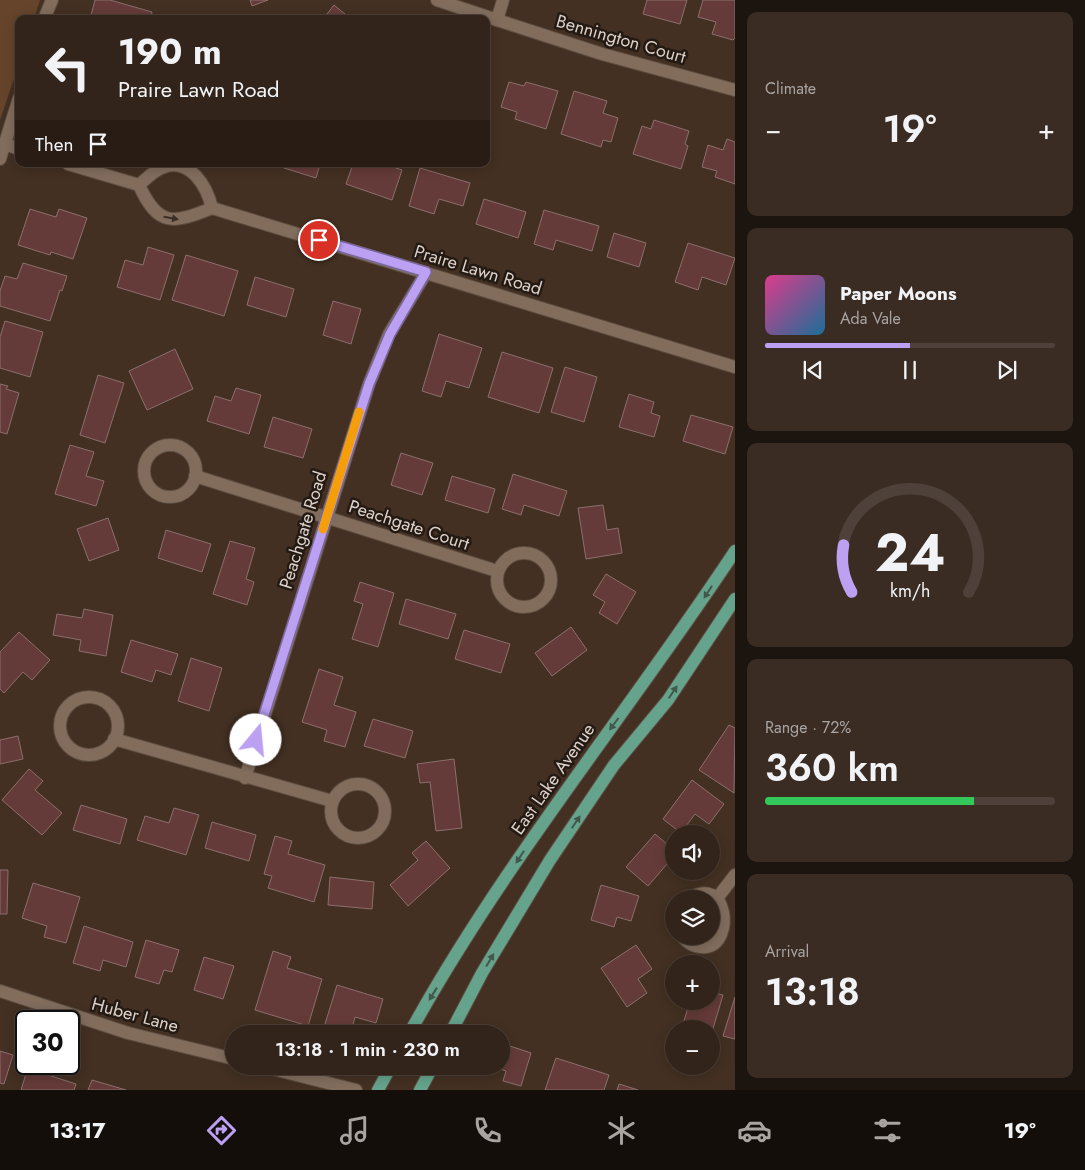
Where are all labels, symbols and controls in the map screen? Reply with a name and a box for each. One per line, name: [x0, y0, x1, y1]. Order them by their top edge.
street label: Bennington Court: [553, 8, 689, 70]
text: 190 m: [118, 27, 222, 77]
icon: left: [35, 35, 100, 100]
text: Praire Lawn Road: [118, 73, 280, 105]
text: Climate: [765, 77, 816, 100]
text: 19°: [883, 101, 937, 156]
text: −: [765, 109, 782, 150]
text: +: [1038, 109, 1055, 150]
icon: arrive: [84, 130, 112, 158]
text: Then: [35, 131, 74, 158]
one-way arrow: [163, 215, 179, 223]
pin: [298, 219, 340, 261]
icon: arrive: [305, 226, 333, 254]
street label: Praire Lawn Road: [411, 238, 545, 302]
text: Paper Moons: [840, 280, 957, 307]
text: Ada Vale: [840, 307, 901, 330]
icon: previous: [799, 356, 827, 384]
icon: pause: [896, 356, 924, 384]
icon: next: [993, 356, 1021, 384]
street label: Peachgate Road: [273, 468, 333, 592]
street label: Peachgate Court: [345, 493, 473, 557]
text: 24: [875, 515, 945, 591]
text: km/h: [890, 578, 930, 604]
one-way arrow: [703, 585, 713, 599]
one-way arrow: [668, 685, 678, 699]
position arrow: [229, 713, 281, 765]
text: Range · 72%: [765, 716, 851, 739]
one-way arrow: [609, 717, 619, 731]
street label: East Lake Avenue: [505, 718, 601, 840]
text: 360 km: [765, 740, 899, 795]
one-way arrow: [571, 815, 581, 829]
map controls: [665, 825, 720, 1075]
button: sound: [665, 825, 720, 880]
one-way arrow: [515, 850, 525, 863]
button: layers: [665, 890, 720, 945]
text: Arrival: [765, 940, 809, 963]
one-way arrow: [486, 954, 495, 967]
button: +: [665, 955, 720, 1010]
text: 13:18: [765, 964, 860, 1019]
one-way arrow: [428, 987, 437, 1000]
street label: Huber Lane: [89, 991, 181, 1039]
speed limit sign: 30: [15, 1010, 80, 1075]
button: −: [665, 1020, 720, 1075]
text: 13:18 · 1 min · 230 m: [275, 1036, 460, 1063]
icon: directions: [204, 1113, 239, 1148]
icon: music: [337, 1113, 372, 1148]
icon: phone: [470, 1113, 505, 1148]
icon: climate: [604, 1113, 639, 1148]
icon: car: [737, 1113, 772, 1148]
icon: filters: [870, 1113, 905, 1148]
text: 13:17: [49, 1114, 106, 1146]
text: 19°: [1003, 1114, 1036, 1146]

